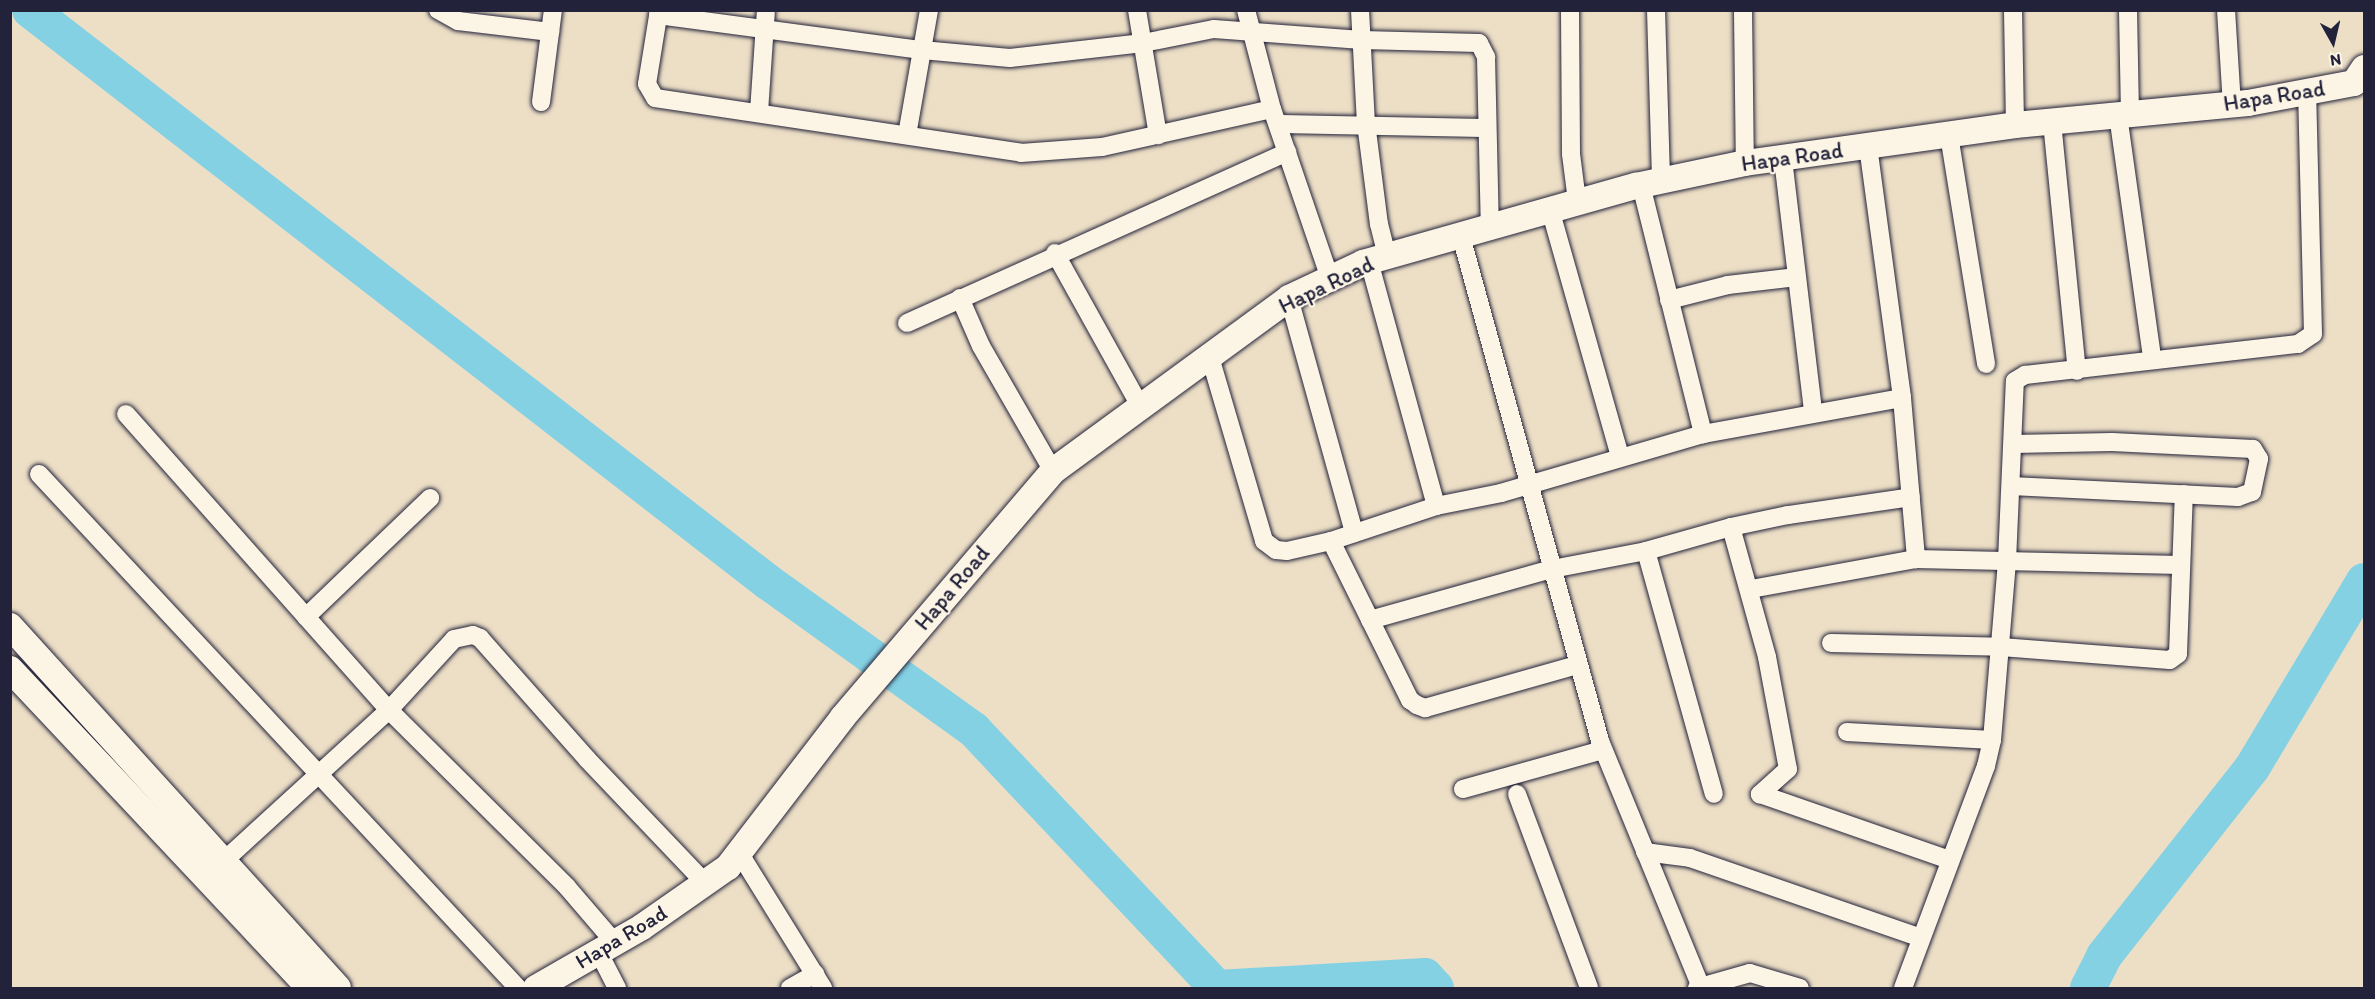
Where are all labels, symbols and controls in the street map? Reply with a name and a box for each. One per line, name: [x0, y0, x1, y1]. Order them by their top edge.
north arrow: [2303, 12, 2363, 72]
text: N: [2329, 50, 2342, 70]
street label: Hapa Road: [2222, 75, 2326, 117]
street label: Hapa Road: [1740, 137, 1844, 177]
street label: Hapa Road: [1275, 251, 1377, 319]
street label: Hapa Road: [909, 541, 995, 635]
street label: Hapa Road: [571, 900, 671, 974]

